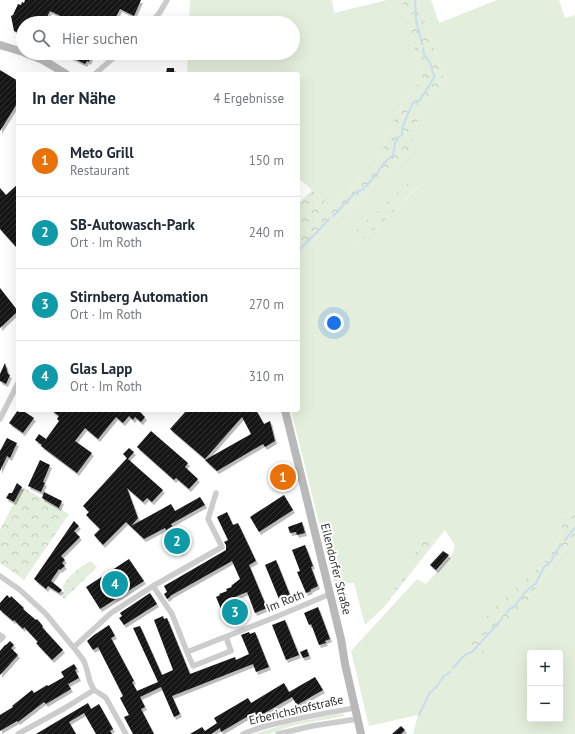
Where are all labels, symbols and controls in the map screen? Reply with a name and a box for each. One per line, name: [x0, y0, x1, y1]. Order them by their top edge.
search box: [16, 16, 300, 60]
icon: search: [30, 27, 52, 49]
text: Hier suchen: [62, 29, 138, 48]
text: In der Nähe: [32, 87, 116, 109]
text: 4 Ergebnisse: [213, 90, 284, 107]
text: Meto Grill: [70, 143, 134, 162]
text: 1: [41, 152, 49, 169]
text: 150 m: [249, 152, 284, 169]
text: Restaurant: [70, 162, 129, 179]
text: SB-Autowasch-Park: [70, 215, 195, 234]
text: 2: [41, 224, 49, 241]
text: 240 m: [249, 224, 284, 241]
text: Ort · Im Roth: [70, 234, 142, 251]
text: Stirnberg Automation: [70, 287, 208, 306]
text: 3: [41, 296, 49, 313]
text: 270 m: [249, 296, 284, 313]
text: Ort · Im Roth: [70, 306, 142, 323]
your location: [324, 313, 344, 333]
text: Glas Lapp: [70, 359, 132, 378]
text: 4: [41, 368, 49, 385]
text: 310 m: [249, 368, 284, 385]
text: Ort · Im Roth: [70, 378, 142, 395]
pin: 1: [270, 462, 296, 492]
street label: Eilendorfer Straße: [318, 522, 355, 616]
pin: 2: [164, 526, 190, 556]
pin: 4: [102, 569, 128, 599]
street label: Im Roth: [263, 586, 306, 615]
pin: 3: [222, 597, 248, 627]
map controls: [527, 650, 563, 722]
button: +: [527, 650, 563, 686]
button: −: [527, 686, 563, 722]
street label: Erberichshofstraße: [247, 691, 345, 728]

